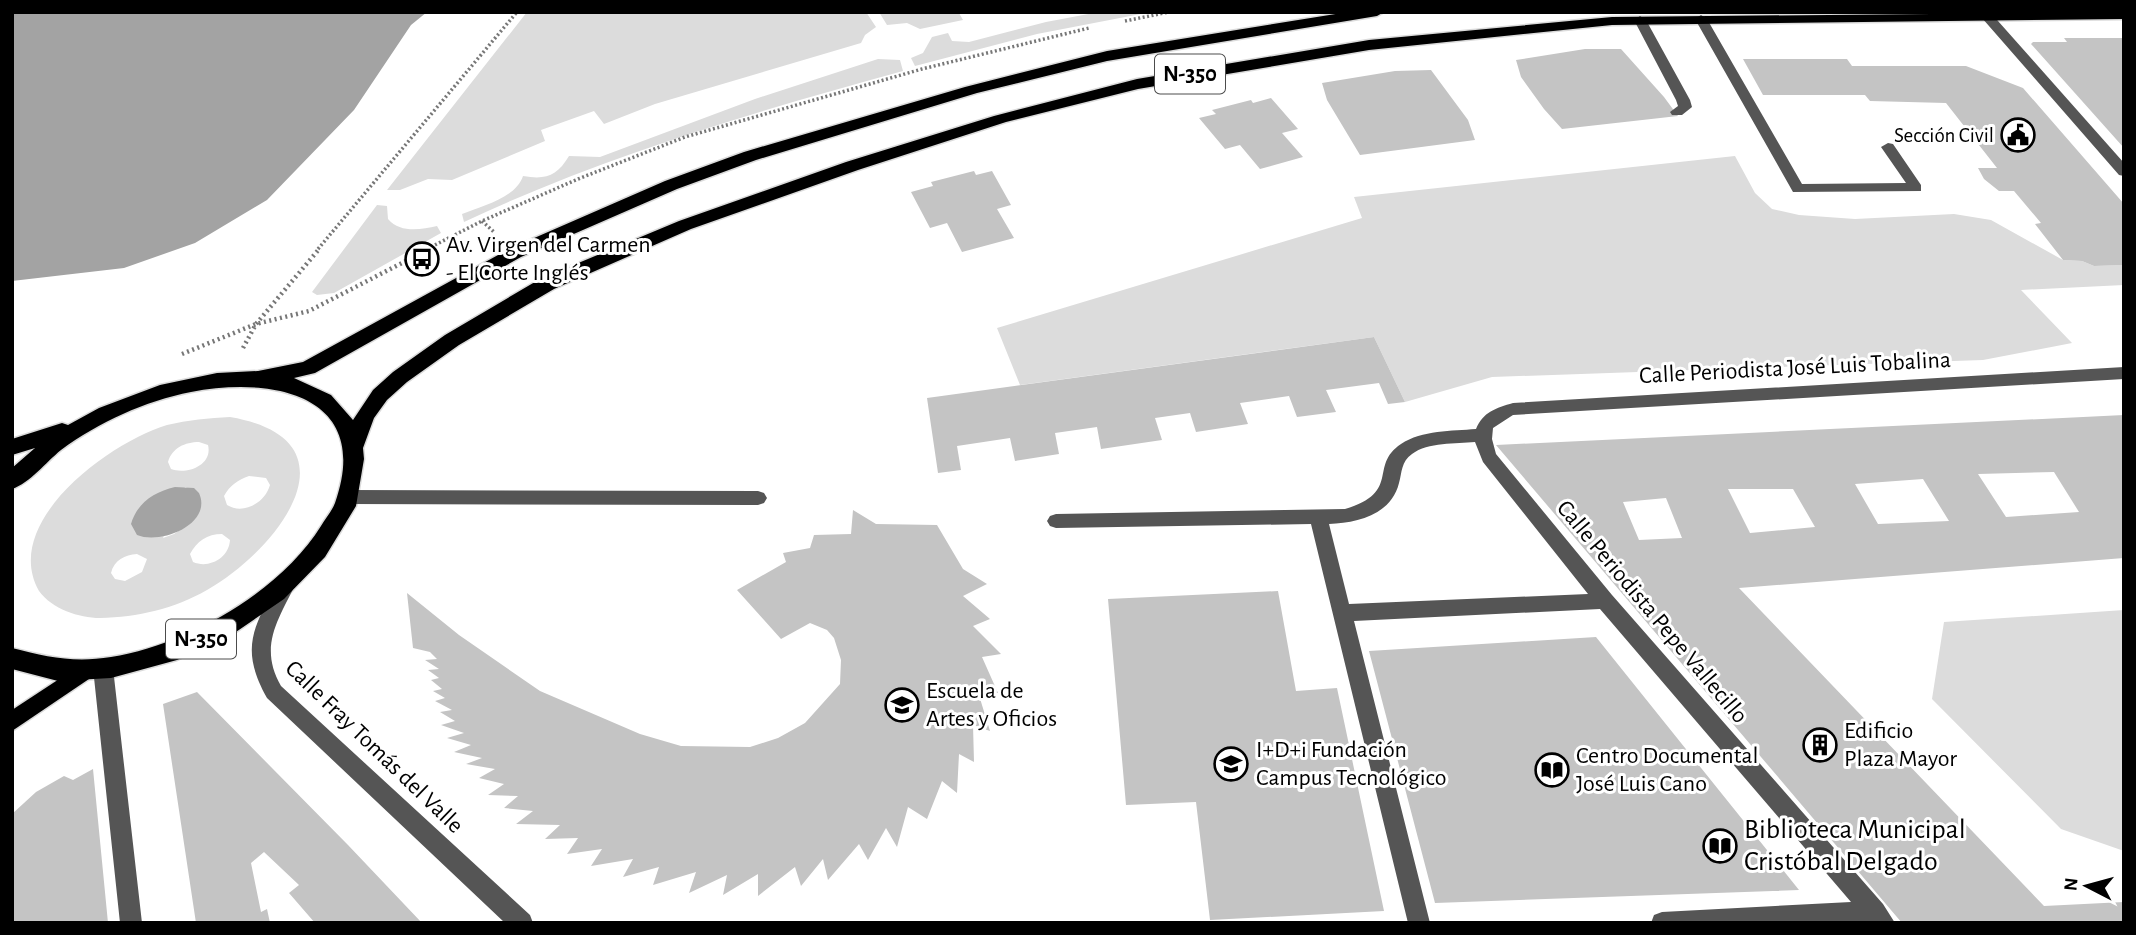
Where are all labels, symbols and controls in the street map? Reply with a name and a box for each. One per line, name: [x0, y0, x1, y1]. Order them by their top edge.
road number: N-350: [1155, 54, 1225, 94]
public building icon: Sección Civil: [1999, 116, 2037, 154]
place label: Sección Civil: [1894, 125, 1994, 146]
place label: Av. Virgen del Carmen - El Corte Inglés: [446, 233, 651, 285]
bus stop icon: Av. Virgen del Carmen - El Corte Inglés: [403, 240, 441, 278]
street label: Calle Periodista José Luis Tobalina: [1638, 348, 1952, 388]
street label: Calle Periodista Pepe Vallecillo: [1552, 496, 1752, 728]
road number: N-350: [166, 620, 236, 659]
street label: Calle Fray Tomás del Valle: [280, 656, 468, 838]
place label: Escuela de Artes y Oficios: [926, 679, 1057, 731]
school or university icon: Escuela de Artes y Oficios: [883, 686, 921, 724]
place label: Edificio Plaza Mayor: [1844, 719, 1957, 771]
building icon: Edificio Plaza Mayor: [1801, 726, 1839, 764]
place label: I+D+i Fundación Campus Tecnológico: [1256, 738, 1447, 790]
place label: Centro Documental José Luis Cano: [1576, 744, 1758, 796]
school or university icon: I+D+i Fundación Campus Tecnológico: [1212, 745, 1250, 783]
library icon: Centro Documental José Luis Cano: [1533, 751, 1571, 789]
place label: Biblioteca Municipal Cristóbal Delgado: [1744, 816, 1966, 876]
library icon: Biblioteca Municipal Cristóbal Delgado: [1701, 827, 1739, 865]
north arrow: [2052, 851, 2122, 921]
text: N: [2061, 877, 2082, 892]

